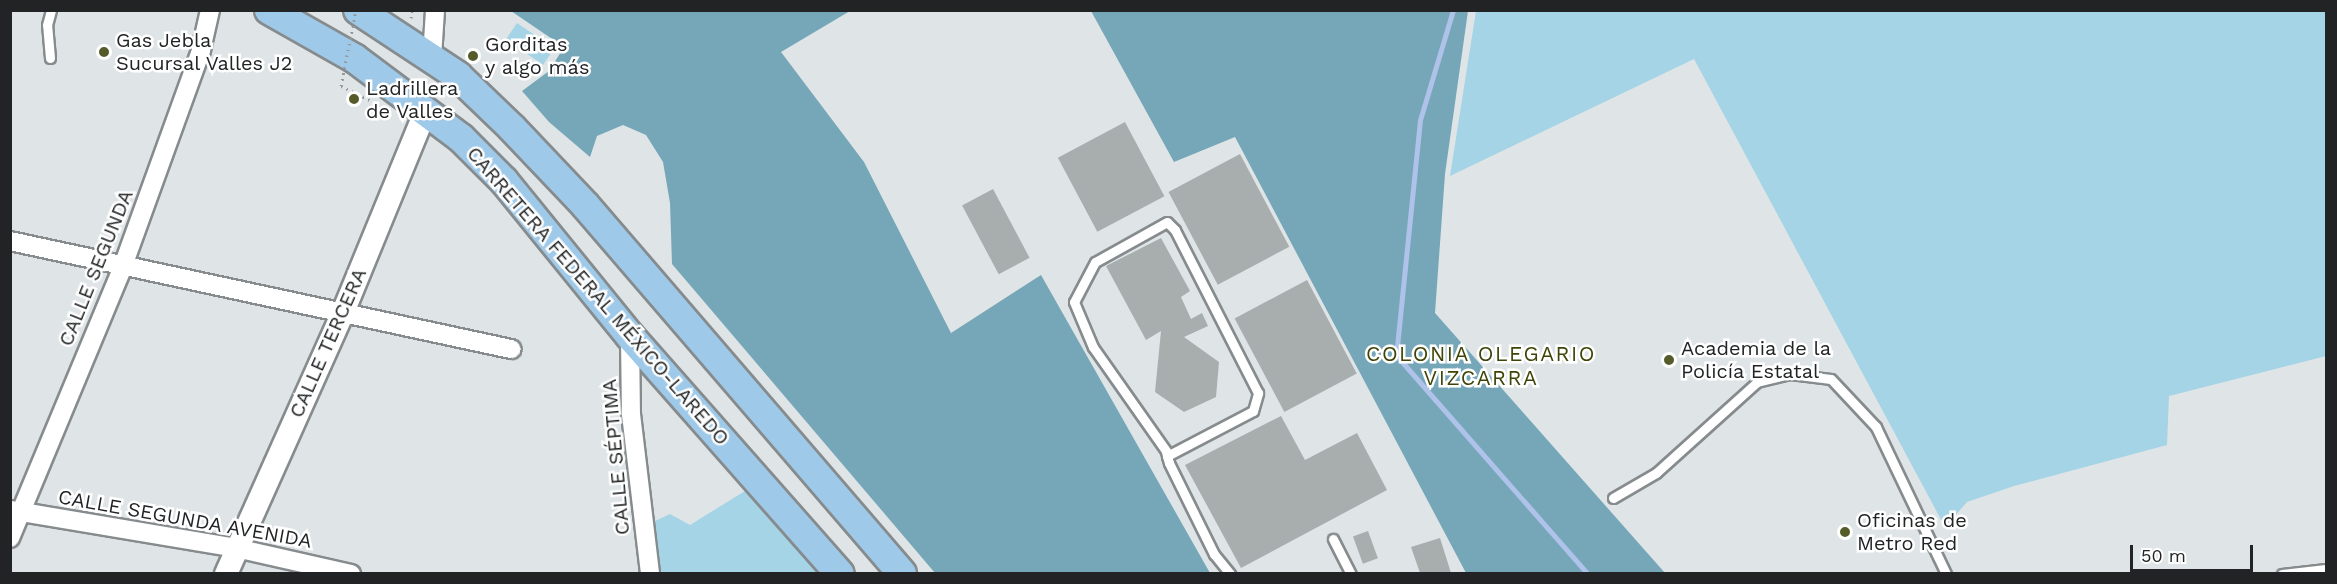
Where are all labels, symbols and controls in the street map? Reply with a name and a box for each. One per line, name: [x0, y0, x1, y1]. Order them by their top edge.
place label: Gas Jebla Sucursal Valles J2: [116, 28, 294, 75]
place label: Gorditas y algo más: [485, 33, 590, 80]
marker: Gas Jebla Sucursal Valles J2: [97, 45, 111, 59]
marker: Gorditas y algo más: [466, 49, 480, 63]
place label: Ladrillera de Valles: [366, 76, 458, 123]
marker: Ladrillera de Valles: [347, 92, 361, 106]
street label: CARRETERA FEDERAL MÉXICO-LAREDO: [461, 141, 735, 451]
street label: CALLE SEGUNDA: [54, 186, 138, 350]
street label: CALLE TERCERA: [284, 264, 372, 422]
place label: Academia de la Policía Estatal: [1681, 336, 1831, 383]
district label: COLONIA OLEGARIO VIZCARRA: [1366, 341, 1596, 391]
marker: Academia de la Policía Estatal: [1662, 353, 1676, 367]
street label: CALLE SÉPTIMA: [597, 378, 635, 536]
street label: CALLE SEGUNDA AVENIDA: [56, 485, 314, 553]
place label: Oficinas de Metro Red: [1857, 508, 1967, 555]
marker: Oficinas de Metro Red: [1838, 525, 1852, 539]
scale bar: [2133, 533, 2256, 571]
text: 50 m: [2141, 545, 2186, 566]

